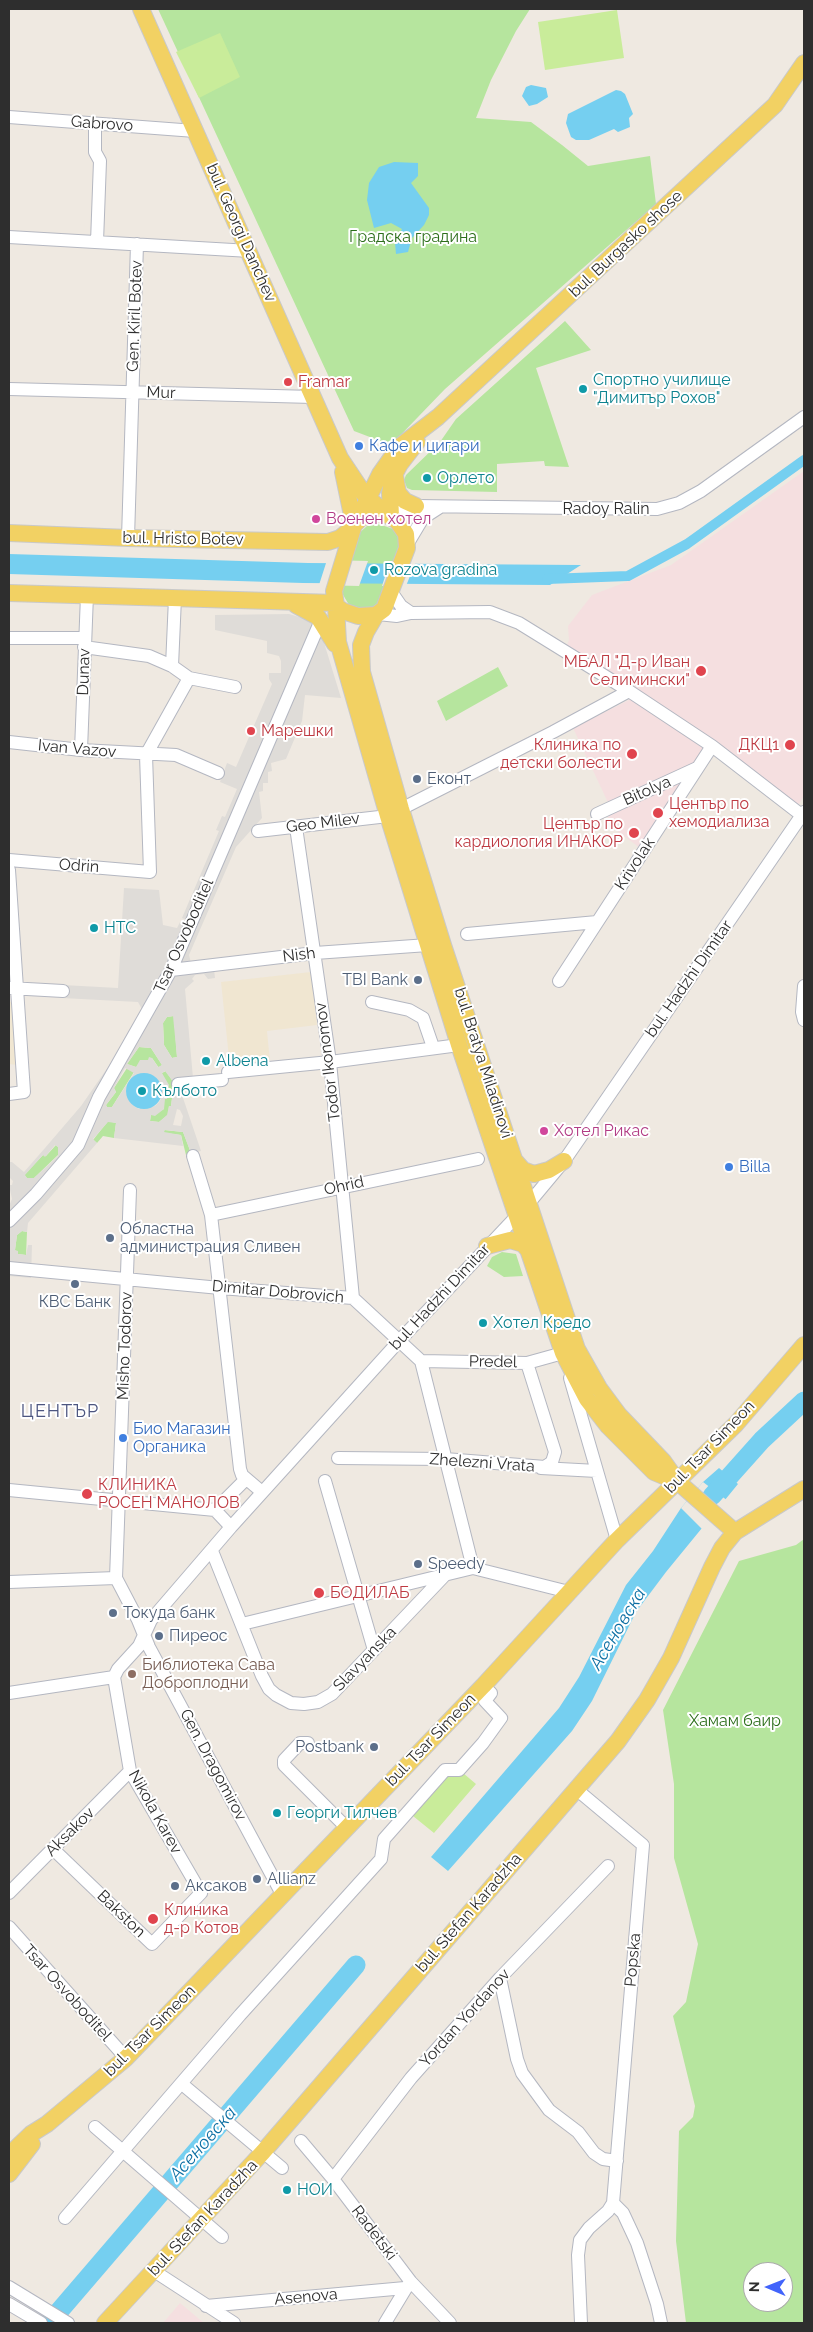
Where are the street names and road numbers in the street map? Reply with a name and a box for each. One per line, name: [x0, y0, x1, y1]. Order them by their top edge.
street label: Gabrovo: [70, 112, 134, 136]
street label: bul. Georgi Danchev: [202, 161, 280, 305]
street label: bul. Burgasko shose: [565, 186, 687, 302]
street label: Gen. Kiril Botev: [123, 260, 147, 372]
street label: Mur: [146, 383, 176, 403]
street label: Radoy Ralin: [562, 499, 650, 519]
street label: bul. Hristo Botev: [122, 528, 244, 550]
street label: Dunav: [74, 648, 94, 696]
street label: Ivan Vazov: [37, 736, 117, 762]
street label: Bitolya: [620, 772, 674, 810]
street label: Geo Milev: [285, 809, 361, 837]
street label: Krivolak: [611, 834, 659, 894]
street label: Odrin: [58, 855, 100, 877]
street label: Tsar Osvoboditel: [150, 876, 218, 996]
street label: bul. Hadzhi Dimitar: [641, 917, 737, 1041]
street label: Nish: [282, 943, 316, 967]
street label: bul. Bratya Miladinovi: [450, 985, 516, 1141]
street label: Todor Ikonomov: [311, 1002, 345, 1122]
street label: Ohrid: [322, 1172, 366, 1200]
street label: bul. Hadzhi Dimitar: [386, 1240, 494, 1354]
street label: Dimitar Dobrovich: [211, 1277, 345, 1307]
street label: Misho Todorov: [114, 1292, 136, 1400]
street label: Predel: [469, 1352, 517, 1372]
street label: bul. Tsar Simeon: [661, 1397, 759, 1497]
street label: Zhelezni Vrata: [429, 1450, 535, 1476]
street label: Slavyanska: [329, 1623, 401, 1695]
street label: bul. Tsar Simeon: [382, 1690, 480, 1790]
street label: Gen. Dragomirov: [175, 1706, 251, 1824]
street label: Nikola Karev: [124, 1767, 186, 1857]
street label: Aksakov: [41, 1803, 99, 1861]
street label: bul. Stefan Karadzha: [412, 1850, 526, 1976]
street label: Bakston: [93, 1886, 149, 1942]
street label: Popska: [621, 1932, 645, 1988]
street label: Tsar Osvoboditel: [19, 1941, 115, 2045]
street label: Yordan Yordanov: [416, 1965, 514, 2071]
street label: bul. Tsar Simeon: [100, 1981, 200, 2081]
street label: bul. Stefan Karadzha: [144, 2156, 262, 2280]
street label: Radetski: [347, 2202, 401, 2264]
street label: Asenova: [274, 2285, 338, 2309]

